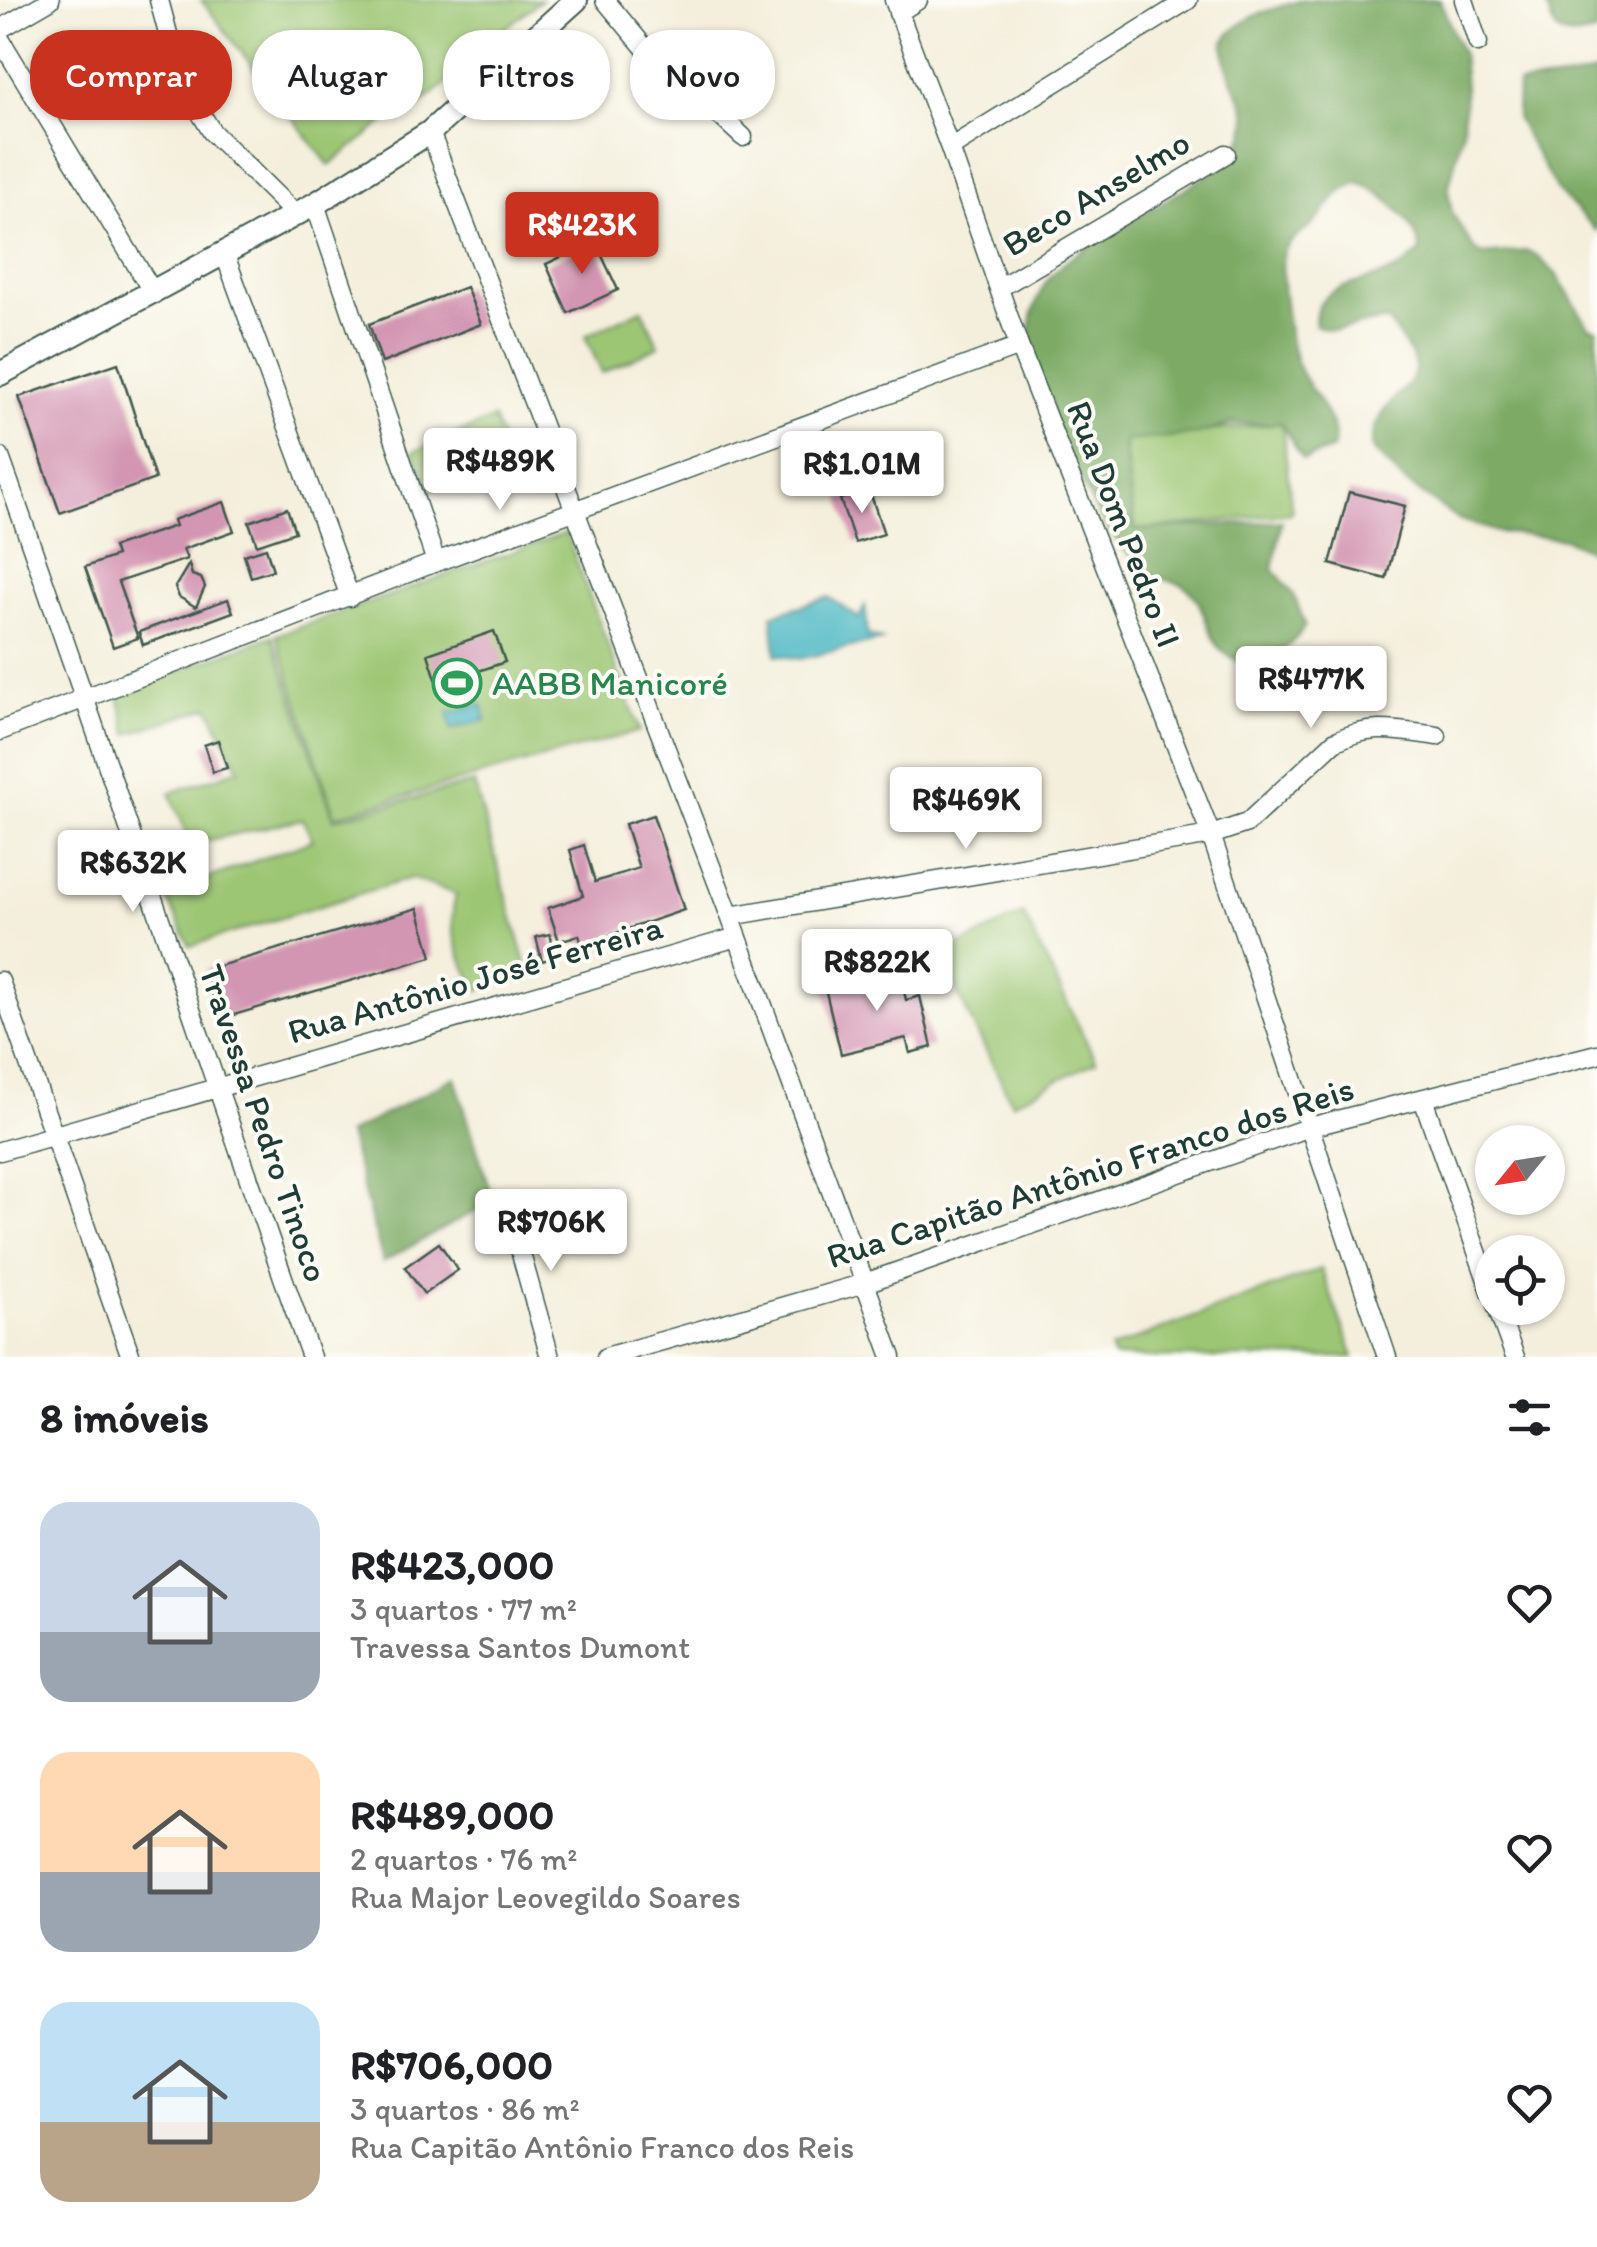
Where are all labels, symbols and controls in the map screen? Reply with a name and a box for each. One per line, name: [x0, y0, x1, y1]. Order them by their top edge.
chip: Comprar: [30, 30, 232, 120]
chip: Alugar: [252, 30, 423, 120]
chip: Filtros: [443, 30, 610, 120]
chip: Novo: [630, 30, 775, 120]
street label: Beco Anselmo: [995, 121, 1197, 265]
pin: R$423K: [501, 192, 663, 277]
text: R$423K: [527, 205, 637, 243]
street label: Rua Dom Pedro II: [1058, 395, 1190, 653]
pin: R$489K: [419, 428, 581, 513]
pin: R$1.01M: [770, 431, 954, 516]
text: R$489K: [445, 441, 555, 479]
text: R$1.01M: [803, 444, 921, 482]
pin: R$477K: [1230, 646, 1392, 731]
sports icon: AABB Manicoré: [431, 657, 483, 709]
text: R$477K: [1258, 659, 1364, 697]
place label: AABB Manicoré: [492, 662, 728, 704]
pin: R$469K: [885, 767, 1047, 852]
text: R$469K: [912, 780, 1020, 818]
pin: R$632K: [52, 830, 214, 915]
text: R$632K: [80, 843, 186, 881]
street label: Rua Antônio José Ferreira: [283, 905, 667, 1053]
pin: R$822K: [796, 929, 958, 1014]
text: R$822K: [824, 942, 930, 980]
street label: Travessa Pedro Tinoco: [190, 959, 338, 1287]
street label: Rua Capitão Antônio Franco dos Reis: [821, 1067, 1359, 1277]
north arrow: [1475, 1125, 1565, 1215]
map controls: [1475, 1125, 1565, 1325]
pin: R$706K: [470, 1189, 632, 1274]
text: R$706K: [497, 1202, 605, 1240]
button: locate: [1475, 1235, 1565, 1325]
icon: filters: [1502, 1390, 1557, 1445]
text: 8 imóveis: [40, 1392, 209, 1443]
text: R$423,000: [350, 1539, 554, 1590]
icon: home: [120, 1542, 240, 1662]
icon: heart: [1502, 1575, 1557, 1630]
text: 3 quartos · 77 m²: [350, 1590, 577, 1628]
text: Travessa Santos Dumont: [350, 1628, 690, 1666]
text: R$489,000: [350, 1789, 554, 1840]
icon: home: [120, 1792, 240, 1912]
icon: heart: [1502, 1825, 1557, 1880]
text: 2 quartos · 76 m²: [350, 1840, 577, 1878]
text: Rua Major Leovegildo Soares: [350, 1878, 741, 1916]
text: R$706,000: [350, 2039, 553, 2090]
icon: home: [120, 2042, 240, 2162]
icon: heart: [1502, 2075, 1557, 2130]
text: 3 quartos · 86 m²: [350, 2090, 580, 2128]
text: Rua Capitão Antônio Franco dos Reis: [350, 2128, 854, 2166]

